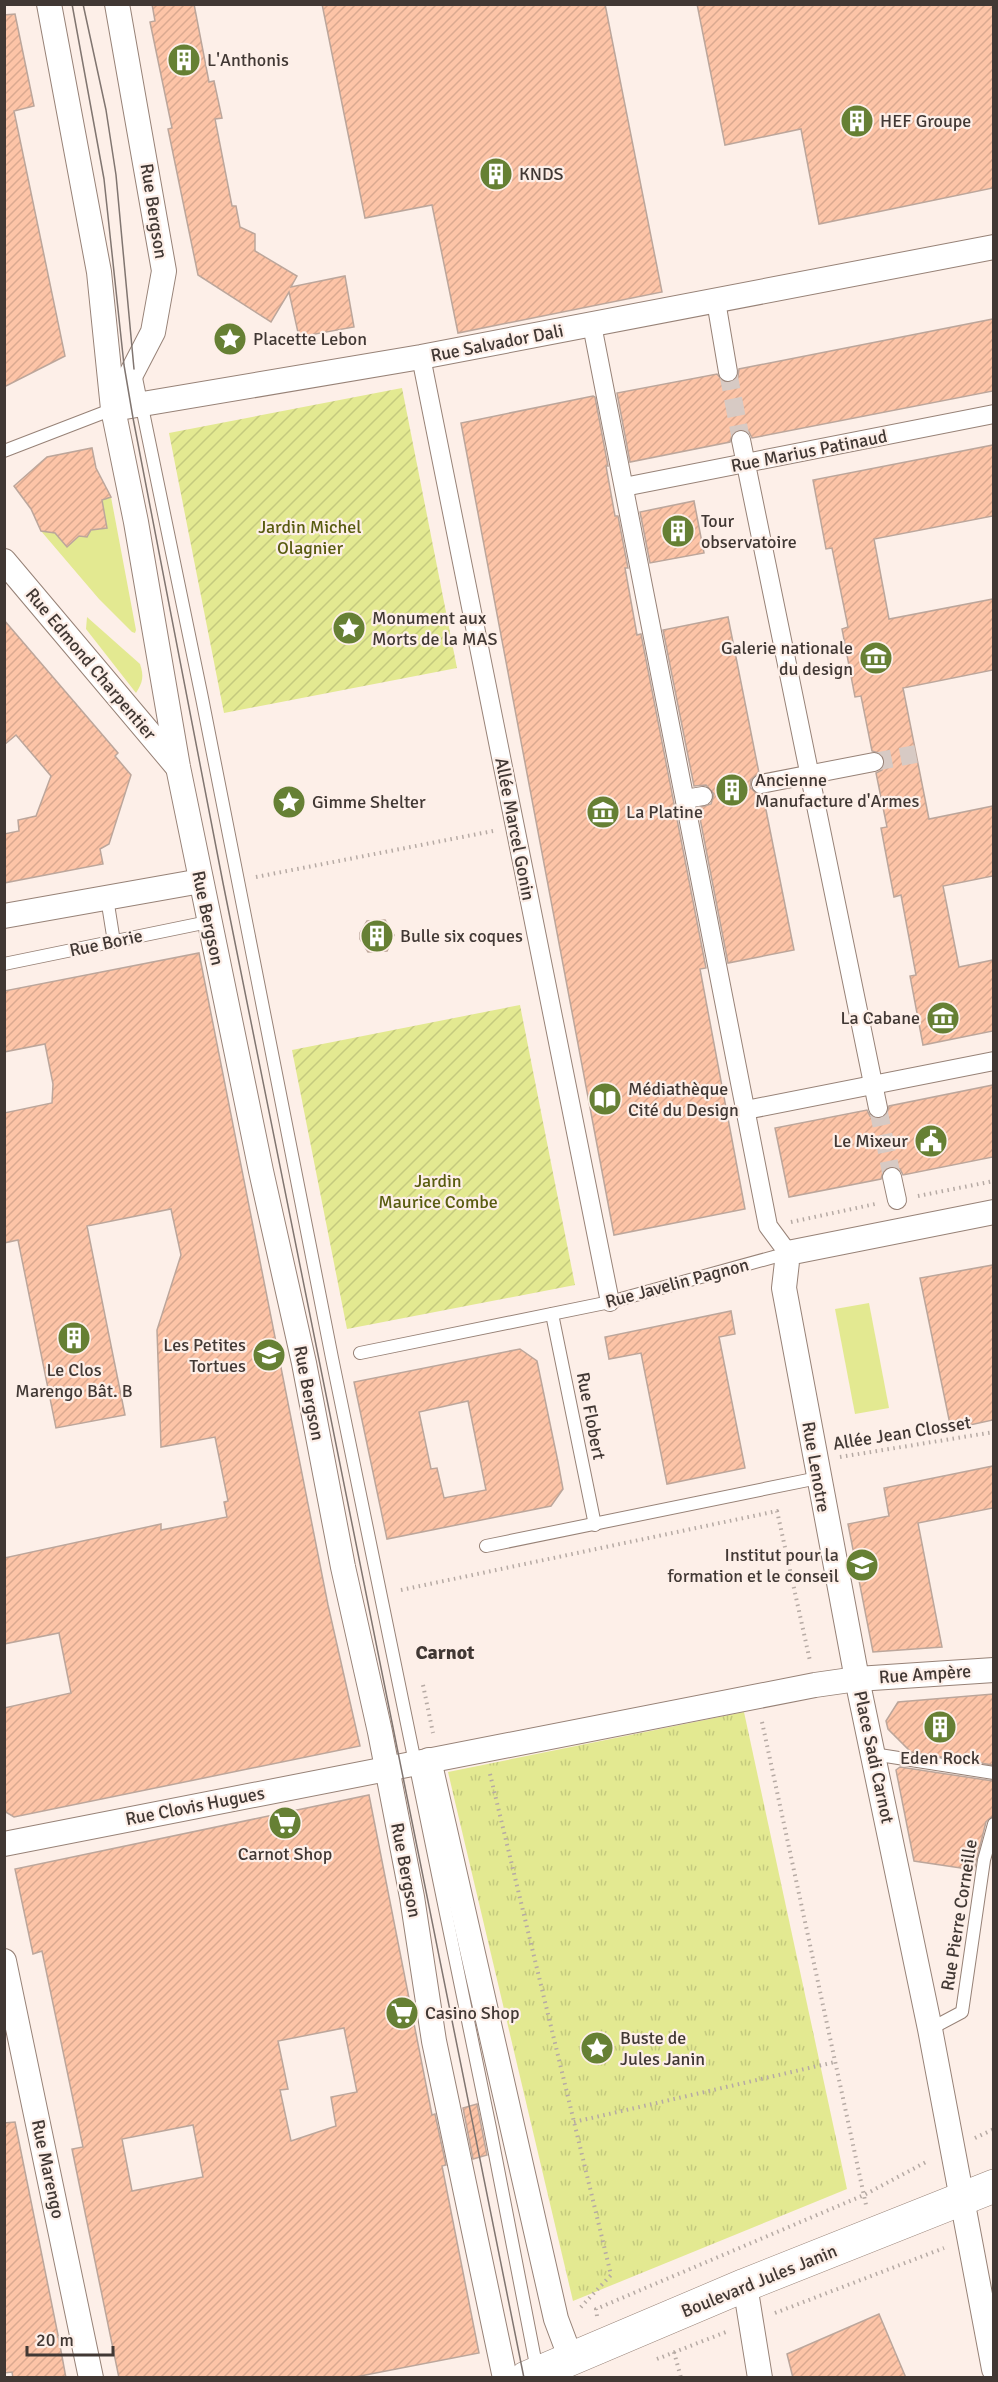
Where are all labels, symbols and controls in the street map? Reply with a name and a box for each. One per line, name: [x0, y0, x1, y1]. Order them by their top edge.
building icon: L'Anthonis: [166, 42, 202, 78]
place label: L'Anthonis: [207, 49, 289, 71]
building icon: HEF Groupe: [839, 103, 875, 139]
place label: HEF Groupe: [880, 110, 971, 132]
building icon: KNDS: [478, 156, 514, 192]
street label: Rue Bergson: [136, 162, 172, 260]
place label: KNDS: [519, 163, 564, 185]
street label: Rue Salvador Dali: [429, 319, 565, 367]
place icon: Placette Lebon: [212, 321, 248, 357]
place label: Placette Lebon: [253, 328, 367, 350]
street label: Rue Marius Patinaud: [729, 425, 889, 477]
place label: Tour observatoire: [701, 510, 797, 553]
building icon: Tour observatoire: [660, 513, 696, 549]
park label: Jardin Michel Olagnier: [258, 516, 362, 559]
street label: Rue Edmond Charpentier: [21, 584, 161, 745]
place label: Monument aux Morts de la MAS: [372, 607, 497, 650]
place icon: Monument aux Morts de la MAS: [331, 610, 367, 646]
place label: Galerie nationale du design: [721, 637, 853, 680]
museum icon: Galerie nationale du design: [858, 640, 894, 676]
street label: Allée Marcel Gonin: [490, 756, 540, 902]
place label: Ancienne Manufacture d'Armes: [755, 769, 920, 812]
building icon: Ancienne Manufacture d'Armes: [714, 772, 750, 808]
place icon: Gimme Shelter: [271, 784, 307, 820]
place label: Gimme Shelter: [312, 791, 426, 813]
museum icon: La Platine: [585, 794, 621, 830]
place label: La Platine: [626, 801, 703, 823]
street label: Rue Bergson: [187, 869, 229, 967]
building icon: Bulle six coques: [359, 918, 395, 954]
street label: Rue Borie: [67, 925, 145, 961]
place label: Bulle six coques: [400, 925, 523, 947]
museum icon: La Cabane: [925, 1000, 961, 1036]
place label: La Cabane: [840, 1007, 920, 1029]
place label: Médiathèque Cité du Design: [628, 1078, 739, 1121]
library icon: Médiathèque Cité du Design: [587, 1081, 623, 1117]
public building icon: Le Mixeur: [913, 1123, 949, 1159]
place label: Le Mixeur: [833, 1130, 908, 1152]
park label: Jardin Maurice Combe: [378, 1170, 498, 1213]
street label: Rue Javelin Pagnon: [603, 1253, 751, 1313]
building icon: Le Clos Marengo Bât. B: [56, 1320, 92, 1356]
place label: Les Petites Tortues: [163, 1334, 246, 1377]
school or university icon: Les Petites Tortues: [251, 1337, 287, 1373]
street label: Rue Bergson: [289, 1344, 329, 1442]
place label: Le Clos Marengo Bât. B: [15, 1359, 133, 1402]
street label: Rue Flobert: [572, 1370, 610, 1462]
street label: Allée Jean Closset: [831, 1411, 973, 1455]
street label: Rue Lenotre: [797, 1420, 835, 1514]
place label: Institut pour la formation et le conseil: [667, 1544, 839, 1587]
school or university icon: Institut pour la formation et le conseil: [844, 1547, 880, 1583]
district label: Carnot: [415, 1640, 475, 1665]
street label: Rue Ampère: [878, 1660, 972, 1688]
street label: Place Sadi Carnot: [849, 1689, 899, 1825]
building icon: Eden Rock: [922, 1709, 958, 1745]
place label: Eden Rock: [900, 1747, 980, 1769]
street label: Rue Clovis Hugues: [124, 1782, 267, 1830]
supermarket icon: Carnot Shop: [267, 1805, 303, 1841]
street label: Rue Bergson: [386, 1821, 426, 1919]
street label: Rue Pierre Corneille: [936, 1838, 982, 1992]
place label: Carnot Shop: [238, 1843, 332, 1865]
supermarket icon: Casino Shop: [384, 1995, 420, 2031]
place label: Casino Shop: [425, 2002, 520, 2024]
place label: Buste de Jules Janin: [620, 2027, 705, 2070]
place icon: Buste de Jules Janin: [579, 2030, 615, 2066]
street label: Rue Marengo: [27, 2117, 69, 2221]
street label: Boulevard Jules Janin: [678, 2240, 840, 2322]
scale bar: [27, 2319, 112, 2357]
text: 20 m: [36, 2329, 74, 2351]

